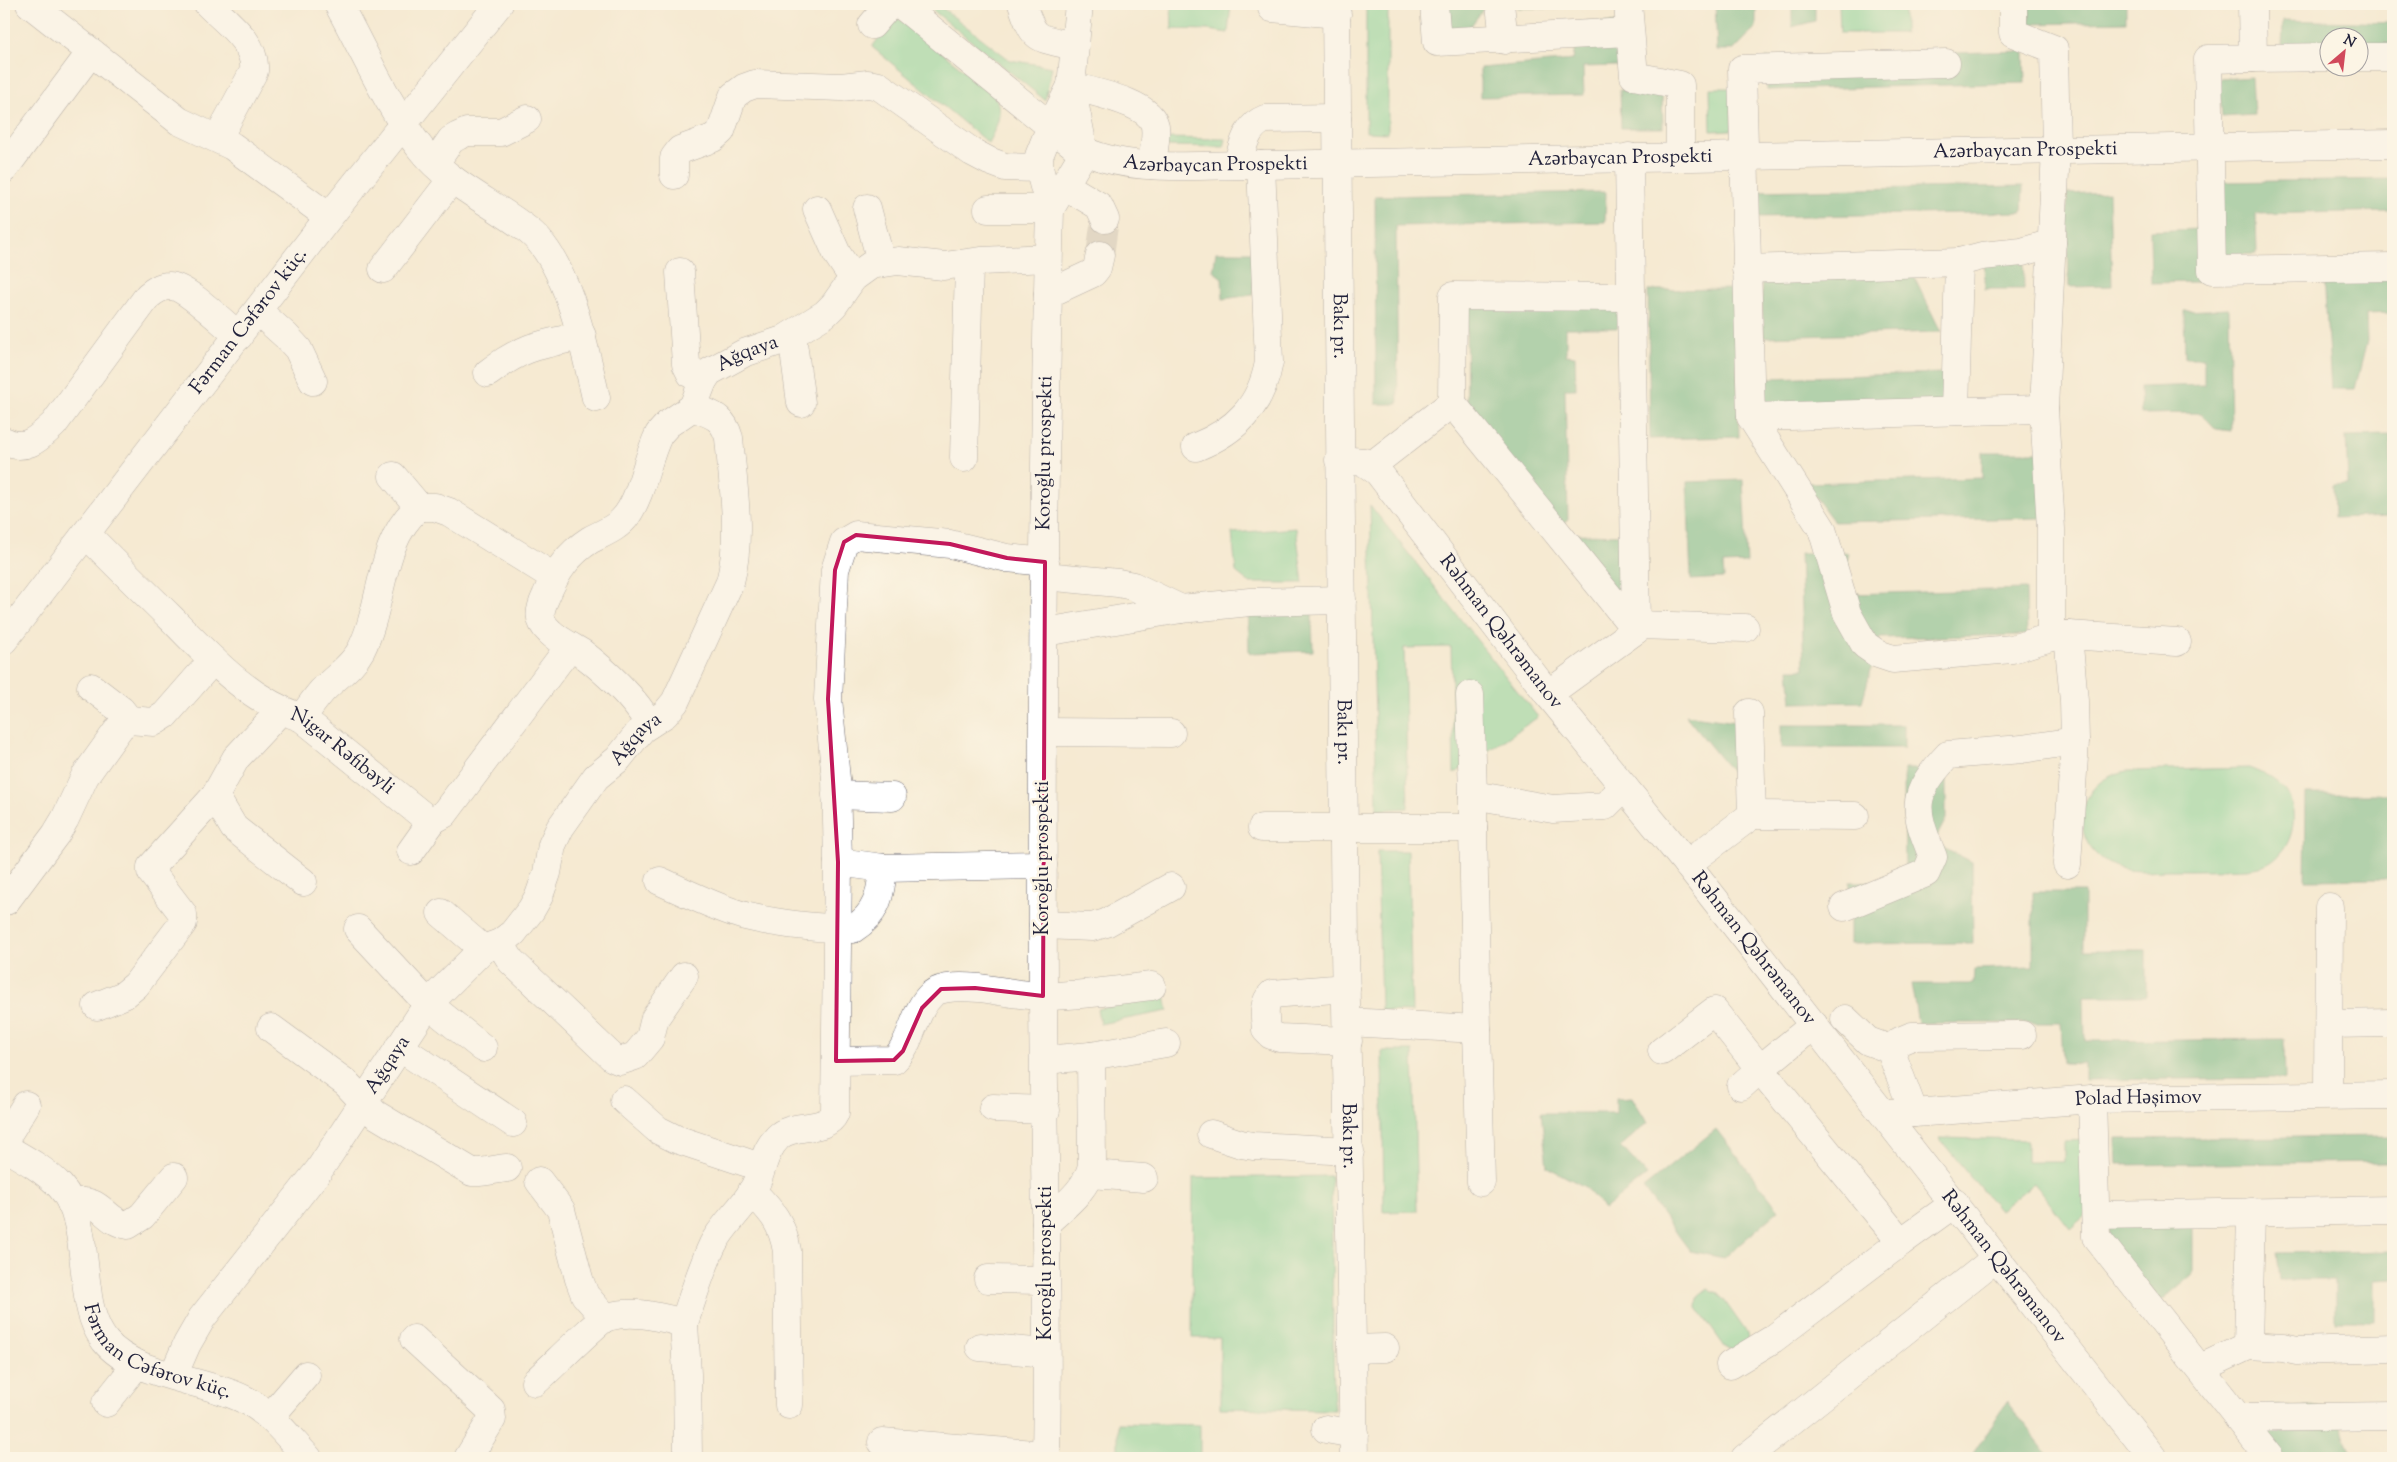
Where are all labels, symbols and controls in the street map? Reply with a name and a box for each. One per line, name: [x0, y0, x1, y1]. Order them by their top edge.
north arrow: [2320, 28, 2370, 78]
text: N: [2340, 31, 2359, 54]
street label: Azərbaycan Prospekti: [1933, 135, 2118, 167]
street label: Azərbaycan Prospekti: [1528, 142, 1713, 175]
street label: Azərbaycan Prospekti: [1121, 148, 1308, 181]
street label: Fərman Cəfərov küç.: [183, 242, 315, 401]
street label: Bakı pr.: [1324, 293, 1354, 359]
street label: Ağqaya: [711, 328, 782, 380]
street label: Koroğlu prospekti: [1030, 375, 1061, 531]
street label: Rəhman Qəhrəmanov: [1432, 548, 1570, 716]
street label: Bakı pr.: [1328, 699, 1358, 765]
street label: Nigar Rəfibəyli: [286, 700, 401, 802]
street label: Ağqaya: [603, 705, 667, 772]
street label: Koroğlu prospekti: [1029, 780, 1058, 935]
street label: Rəhman Qəhrəmanov: [1684, 865, 1823, 1032]
street label: Ağqaya: [358, 1030, 418, 1100]
street label: Polad Həşimov: [2074, 1083, 2203, 1115]
street label: Bakı pr.: [1333, 1103, 1363, 1169]
street label: Rəhman Qəhrəmanov: [1934, 1184, 2073, 1351]
street label: Koroğlu prospekti: [1032, 1185, 1061, 1340]
street label: Fərman Cəfərov küç.: [75, 1301, 236, 1407]

